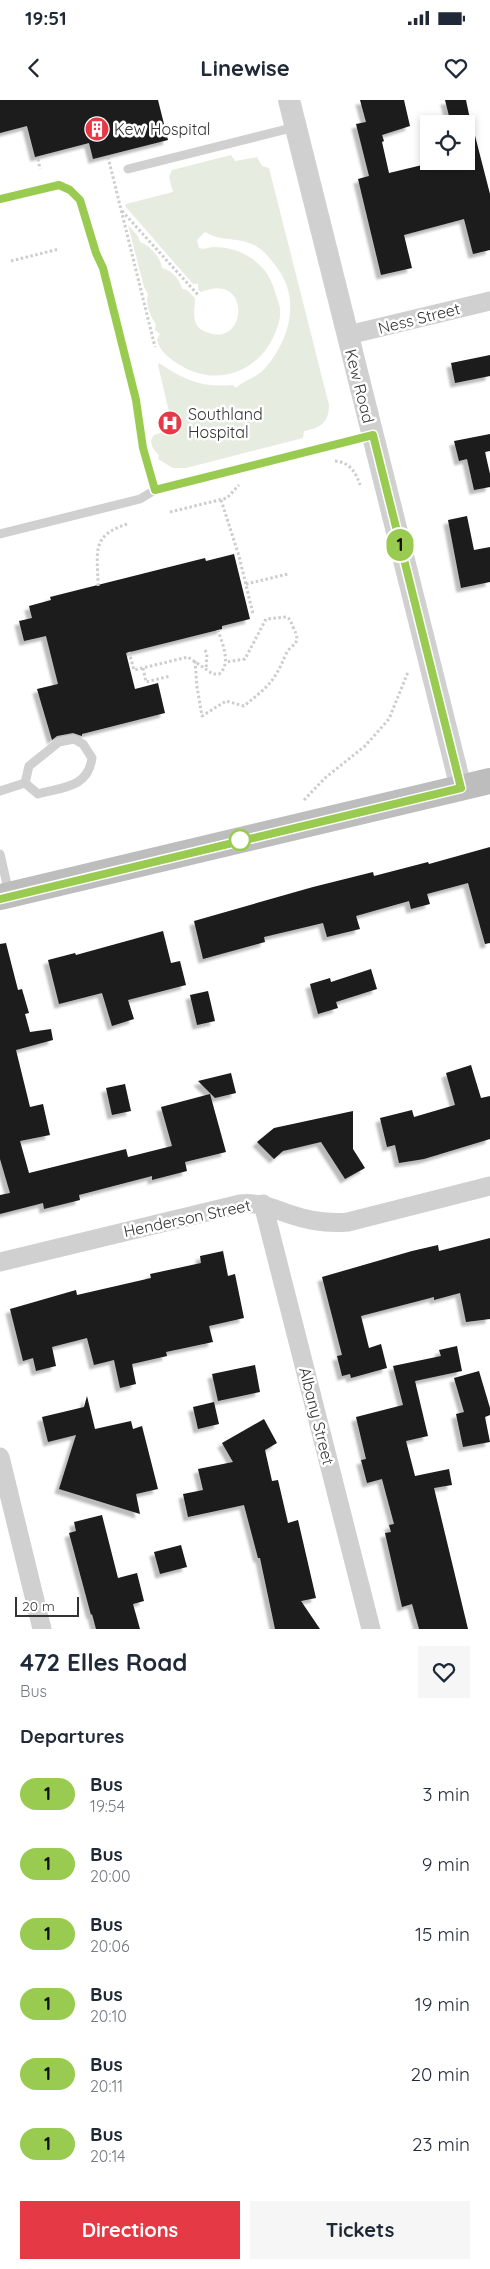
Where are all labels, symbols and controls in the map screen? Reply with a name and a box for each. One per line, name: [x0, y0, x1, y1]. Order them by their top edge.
text: 19:51: [25, 6, 67, 30]
icon: back: [20, 54, 48, 82]
text: Linewise: [200, 54, 290, 82]
icon: heart: [442, 54, 470, 82]
map controls: [420, 115, 475, 170]
button: locate: [420, 115, 475, 170]
building icon: Kew Hospital: [84, 116, 110, 142]
place label: Kew Hospital: [114, 119, 211, 139]
street label: Ness Street: [376, 298, 462, 338]
street label: Kew Road: [341, 347, 379, 425]
place label: Southland Hospital: [188, 404, 263, 442]
hospital icon: Southland Hospital: [157, 410, 183, 436]
line badge: 1: [384, 529, 416, 561]
text: 1: [396, 533, 404, 556]
unlabelled marker: [229, 829, 251, 851]
street label: Henderson Street: [122, 1195, 252, 1241]
street label: Albany Street: [295, 1365, 339, 1467]
scale bar: [15, 1594, 79, 1617]
text: 20 m: [22, 1597, 55, 1615]
button: heart: [418, 1646, 470, 1698]
text: 472 Elles Road: [20, 1647, 187, 1677]
text: Bus: [20, 1681, 47, 1701]
text: Departures: [20, 1724, 124, 1748]
text: Bus: [90, 1772, 123, 1796]
text: 1: [44, 1782, 51, 1805]
text: 3 min: [422, 1782, 470, 1806]
text: 19:54: [90, 1796, 125, 1816]
text: Bus: [90, 1842, 123, 1866]
text: 1: [44, 1852, 51, 1875]
text: 9 min: [422, 1852, 470, 1876]
text: 20:00: [90, 1866, 130, 1886]
text: Bus: [90, 1912, 123, 1936]
text: 1: [44, 1922, 51, 1945]
text: 15 min: [415, 1922, 470, 1946]
text: 20:06: [90, 1936, 130, 1956]
text: Bus: [90, 1982, 123, 2006]
text: 1: [44, 1992, 51, 2015]
text: 19 min: [415, 1992, 470, 2016]
text: 20:10: [90, 2006, 127, 2026]
text: Bus: [90, 2052, 123, 2076]
text: 1: [44, 2062, 51, 2085]
text: 20 min: [411, 2062, 470, 2086]
text: 20:11: [90, 2076, 123, 2096]
text: Bus: [90, 2122, 123, 2146]
text: 1: [44, 2132, 51, 2155]
text: 23 min: [412, 2132, 470, 2156]
text: 20:14: [90, 2146, 126, 2166]
button: Directions: [20, 2201, 240, 2259]
button: Tickets: [250, 2201, 470, 2259]

